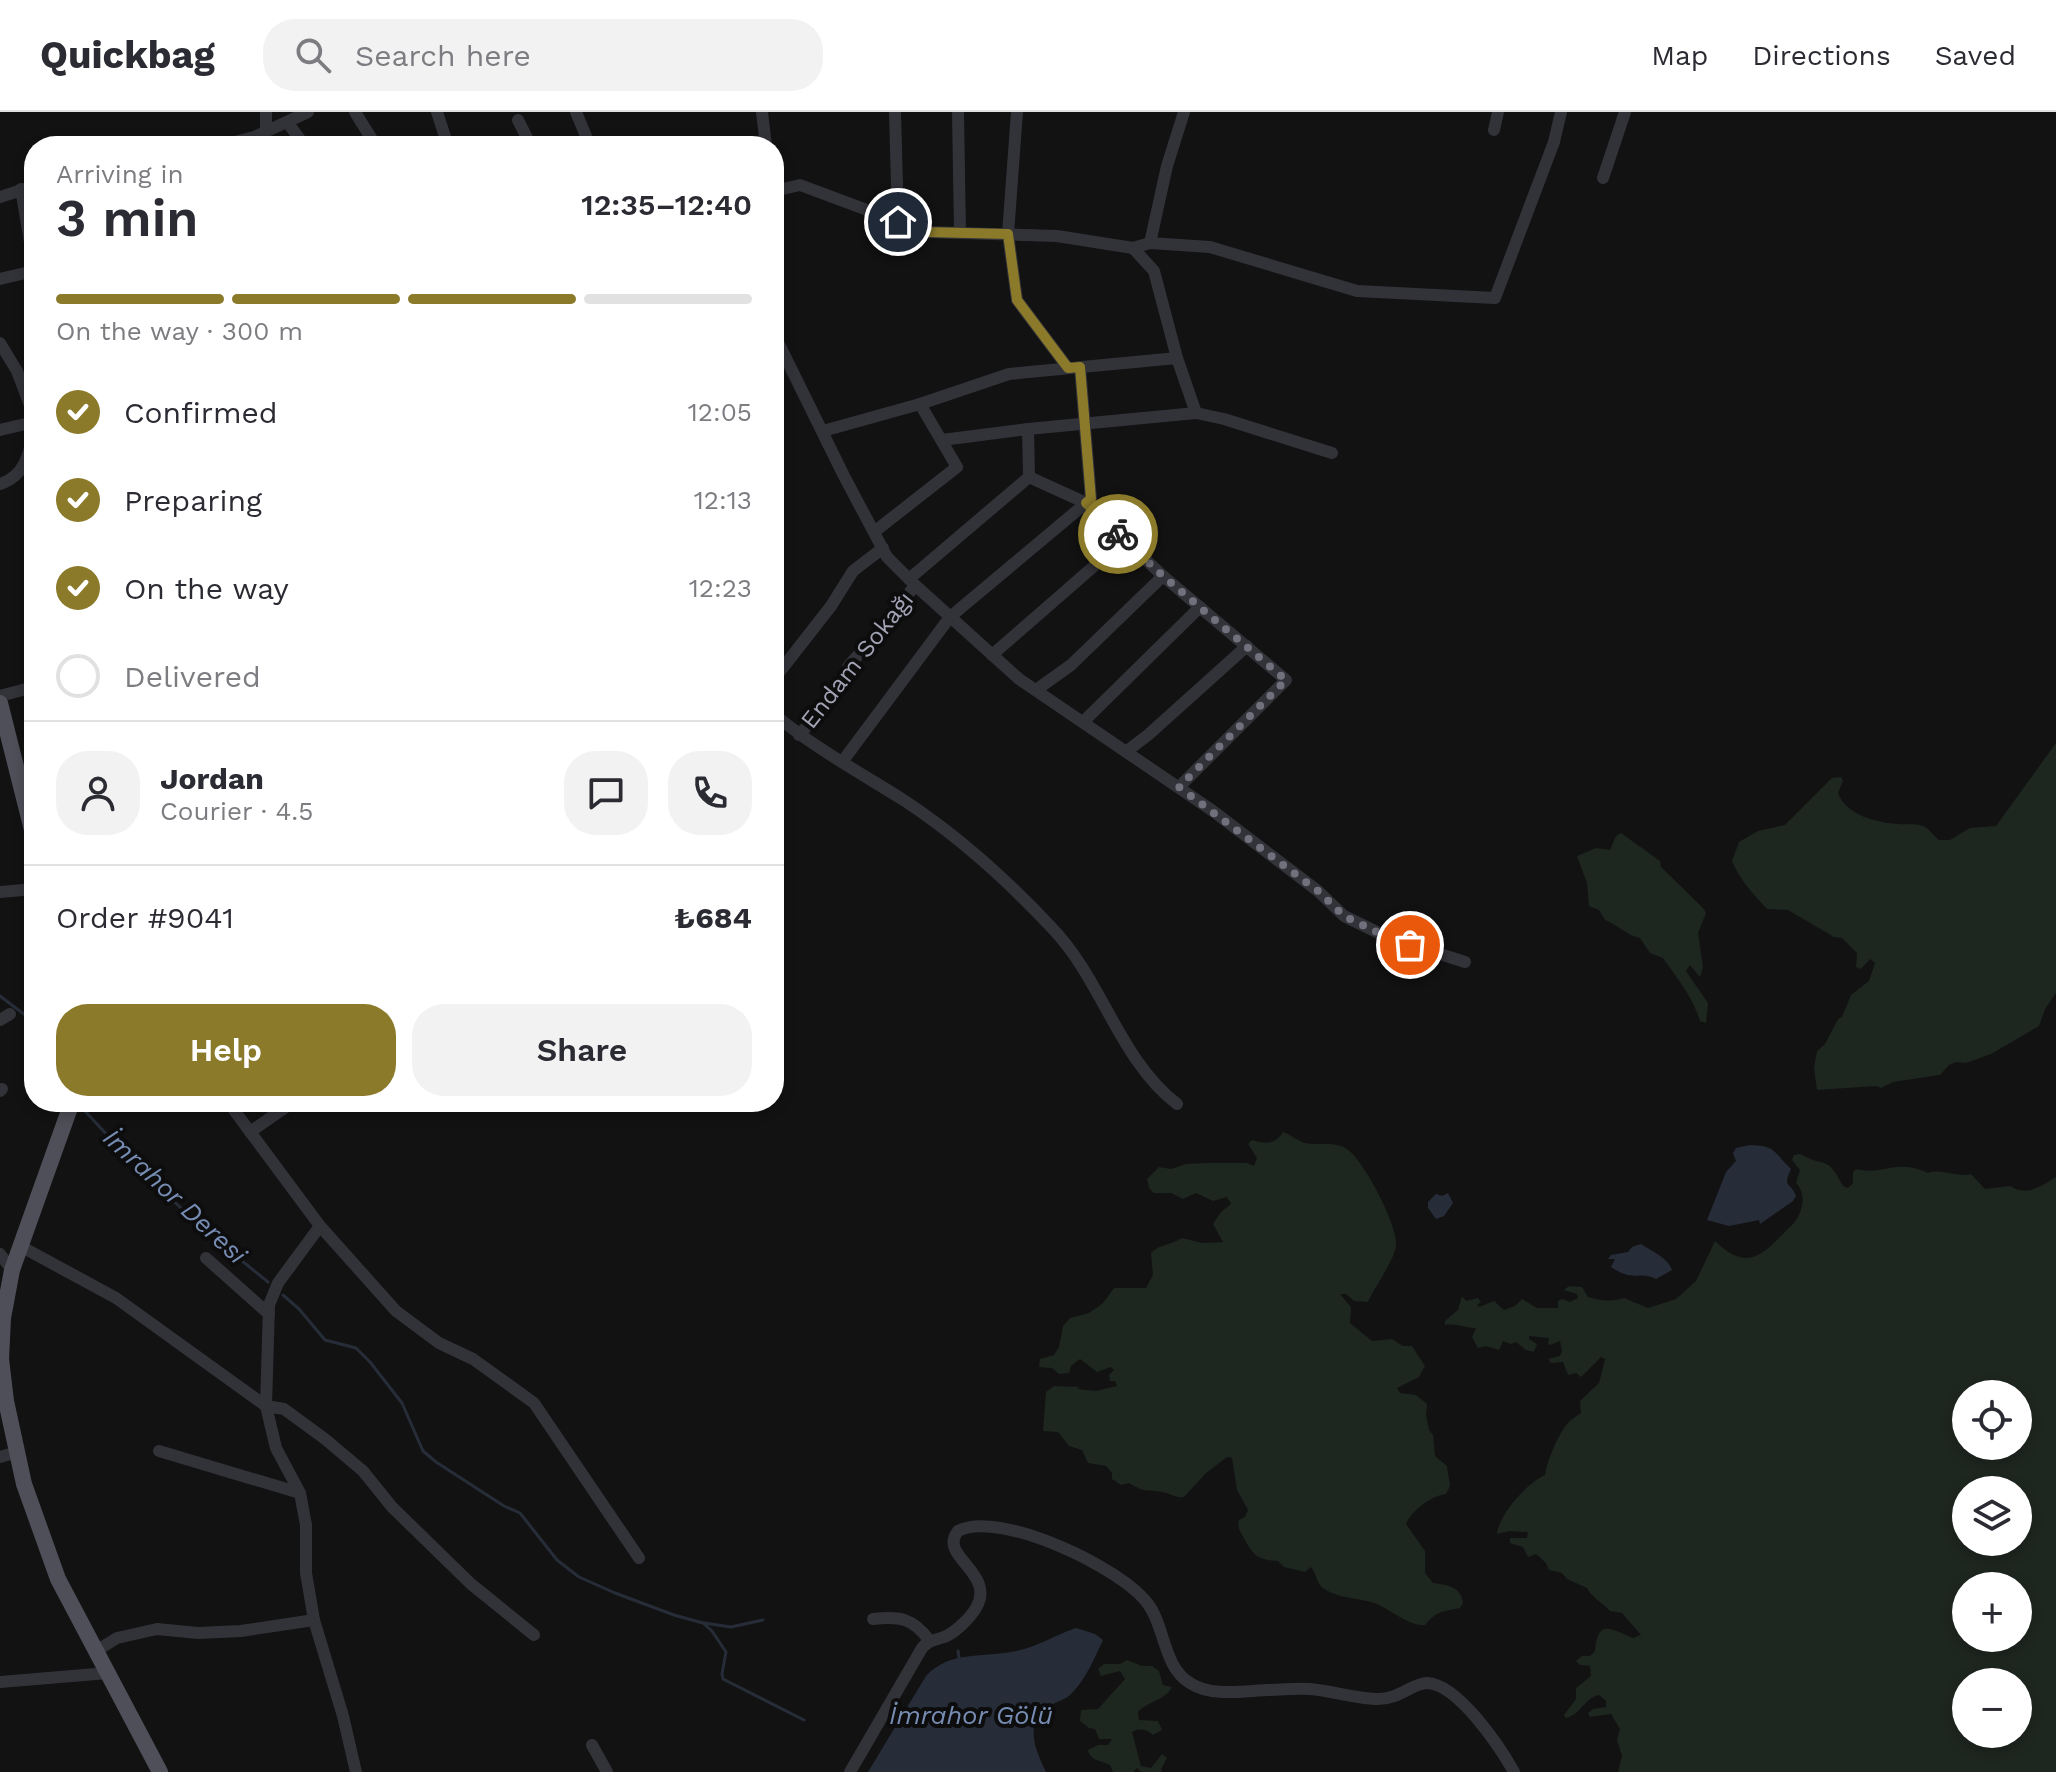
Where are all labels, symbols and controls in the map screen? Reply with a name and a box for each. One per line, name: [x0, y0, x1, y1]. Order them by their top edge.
search box: [263, 19, 823, 91]
text: Quickbag: [40, 33, 215, 77]
icon: search: [291, 33, 335, 77]
text: Search here: [355, 38, 531, 73]
text: Map: [1651, 39, 1708, 72]
text: Directions: [1752, 39, 1891, 72]
text: Saved: [1935, 39, 2016, 72]
text: Arriving in: [56, 159, 184, 189]
text: 12:35–12:40: [581, 187, 752, 222]
text: 3 min: [56, 188, 199, 249]
pin: [864, 188, 932, 256]
icon: home: [876, 200, 920, 244]
text: On the way · 300 m: [56, 316, 303, 346]
icon: check: [56, 390, 100, 434]
text: Confirmed: [124, 395, 278, 430]
text: 12:05: [688, 397, 752, 427]
icon: check: [56, 478, 100, 522]
text: Preparing: [124, 483, 262, 518]
text: 12:13: [694, 485, 752, 515]
courier: [1078, 494, 1158, 574]
icon: bike: [1096, 512, 1140, 556]
icon: check: [56, 566, 100, 610]
text: On the way: [124, 571, 289, 606]
text: 12:23: [689, 573, 752, 603]
street label: Endam Sokağı: [795, 586, 919, 734]
text: Delivered: [124, 659, 261, 694]
button: person: [56, 751, 140, 835]
button: chat: [564, 751, 648, 835]
button: phone: [668, 751, 752, 835]
text: Jordan: [160, 761, 264, 796]
text: Courier · 4.5: [160, 796, 313, 826]
text: Order #9041: [56, 900, 234, 935]
text: ₺684: [674, 900, 752, 935]
pin: [1376, 911, 1444, 979]
icon: bag: [1388, 923, 1432, 967]
button: Help: [56, 1004, 396, 1096]
button: Share: [412, 1004, 752, 1096]
water label: İmrahor Deresi: [97, 1122, 254, 1271]
map controls: [1952, 1380, 2032, 1748]
button: locate: [1952, 1380, 2032, 1460]
button: layers: [1952, 1476, 2032, 1556]
button: +: [1952, 1572, 2032, 1652]
button: −: [1952, 1668, 2032, 1748]
water label: İmrahor Gölü: [889, 1700, 1053, 1730]

